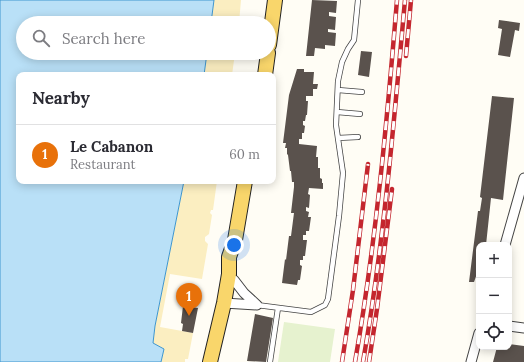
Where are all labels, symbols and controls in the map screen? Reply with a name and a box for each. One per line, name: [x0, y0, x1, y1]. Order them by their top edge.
search box: [16, 16, 276, 60]
icon: search: [30, 27, 52, 49]
text: Search here: [62, 29, 145, 48]
text: Nearby: [32, 87, 90, 109]
text: Le Cabanon: [70, 137, 153, 156]
text: 1: [42, 146, 48, 163]
text: 60 m: [229, 146, 260, 163]
text: Restaurant: [70, 156, 136, 173]
your location: [224, 235, 244, 255]
map controls: [476, 242, 512, 350]
button: +: [476, 242, 512, 278]
button: −: [476, 278, 512, 314]
pin: 1: [176, 283, 202, 316]
button: locate: [476, 314, 512, 350]

